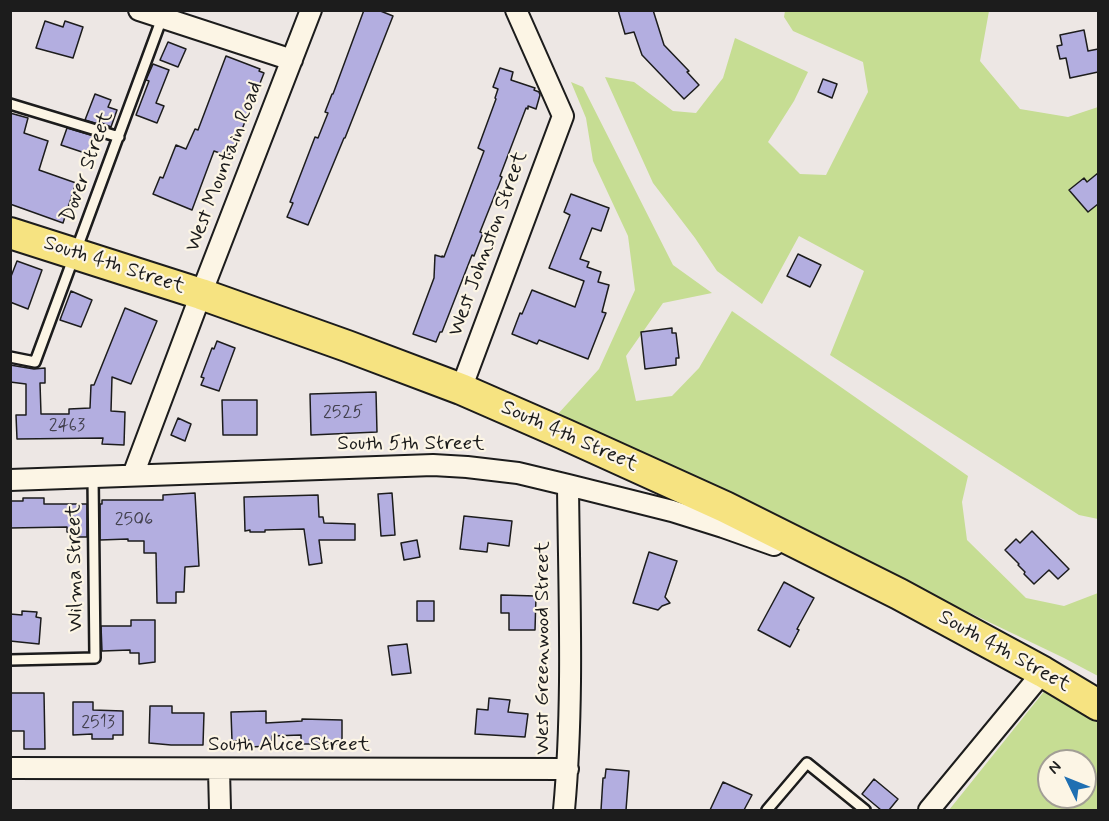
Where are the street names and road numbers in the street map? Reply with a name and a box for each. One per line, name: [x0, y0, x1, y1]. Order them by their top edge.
street label: West Mountain Road: [181, 78, 269, 256]
street label: Dover Street: [56, 108, 120, 226]
street label: West Johnston Street: [444, 148, 534, 340]
street label: South 4th Street: [40, 231, 188, 301]
street label: South 4th Street: [497, 396, 641, 478]
street label: South 5th Street: [337, 432, 485, 458]
street label: Wilma Street: [62, 504, 90, 632]
street label: West Greenwood Street: [531, 541, 557, 755]
street label: South 4th Street: [934, 605, 1074, 699]
street label: South Alice Street: [208, 733, 370, 759]

